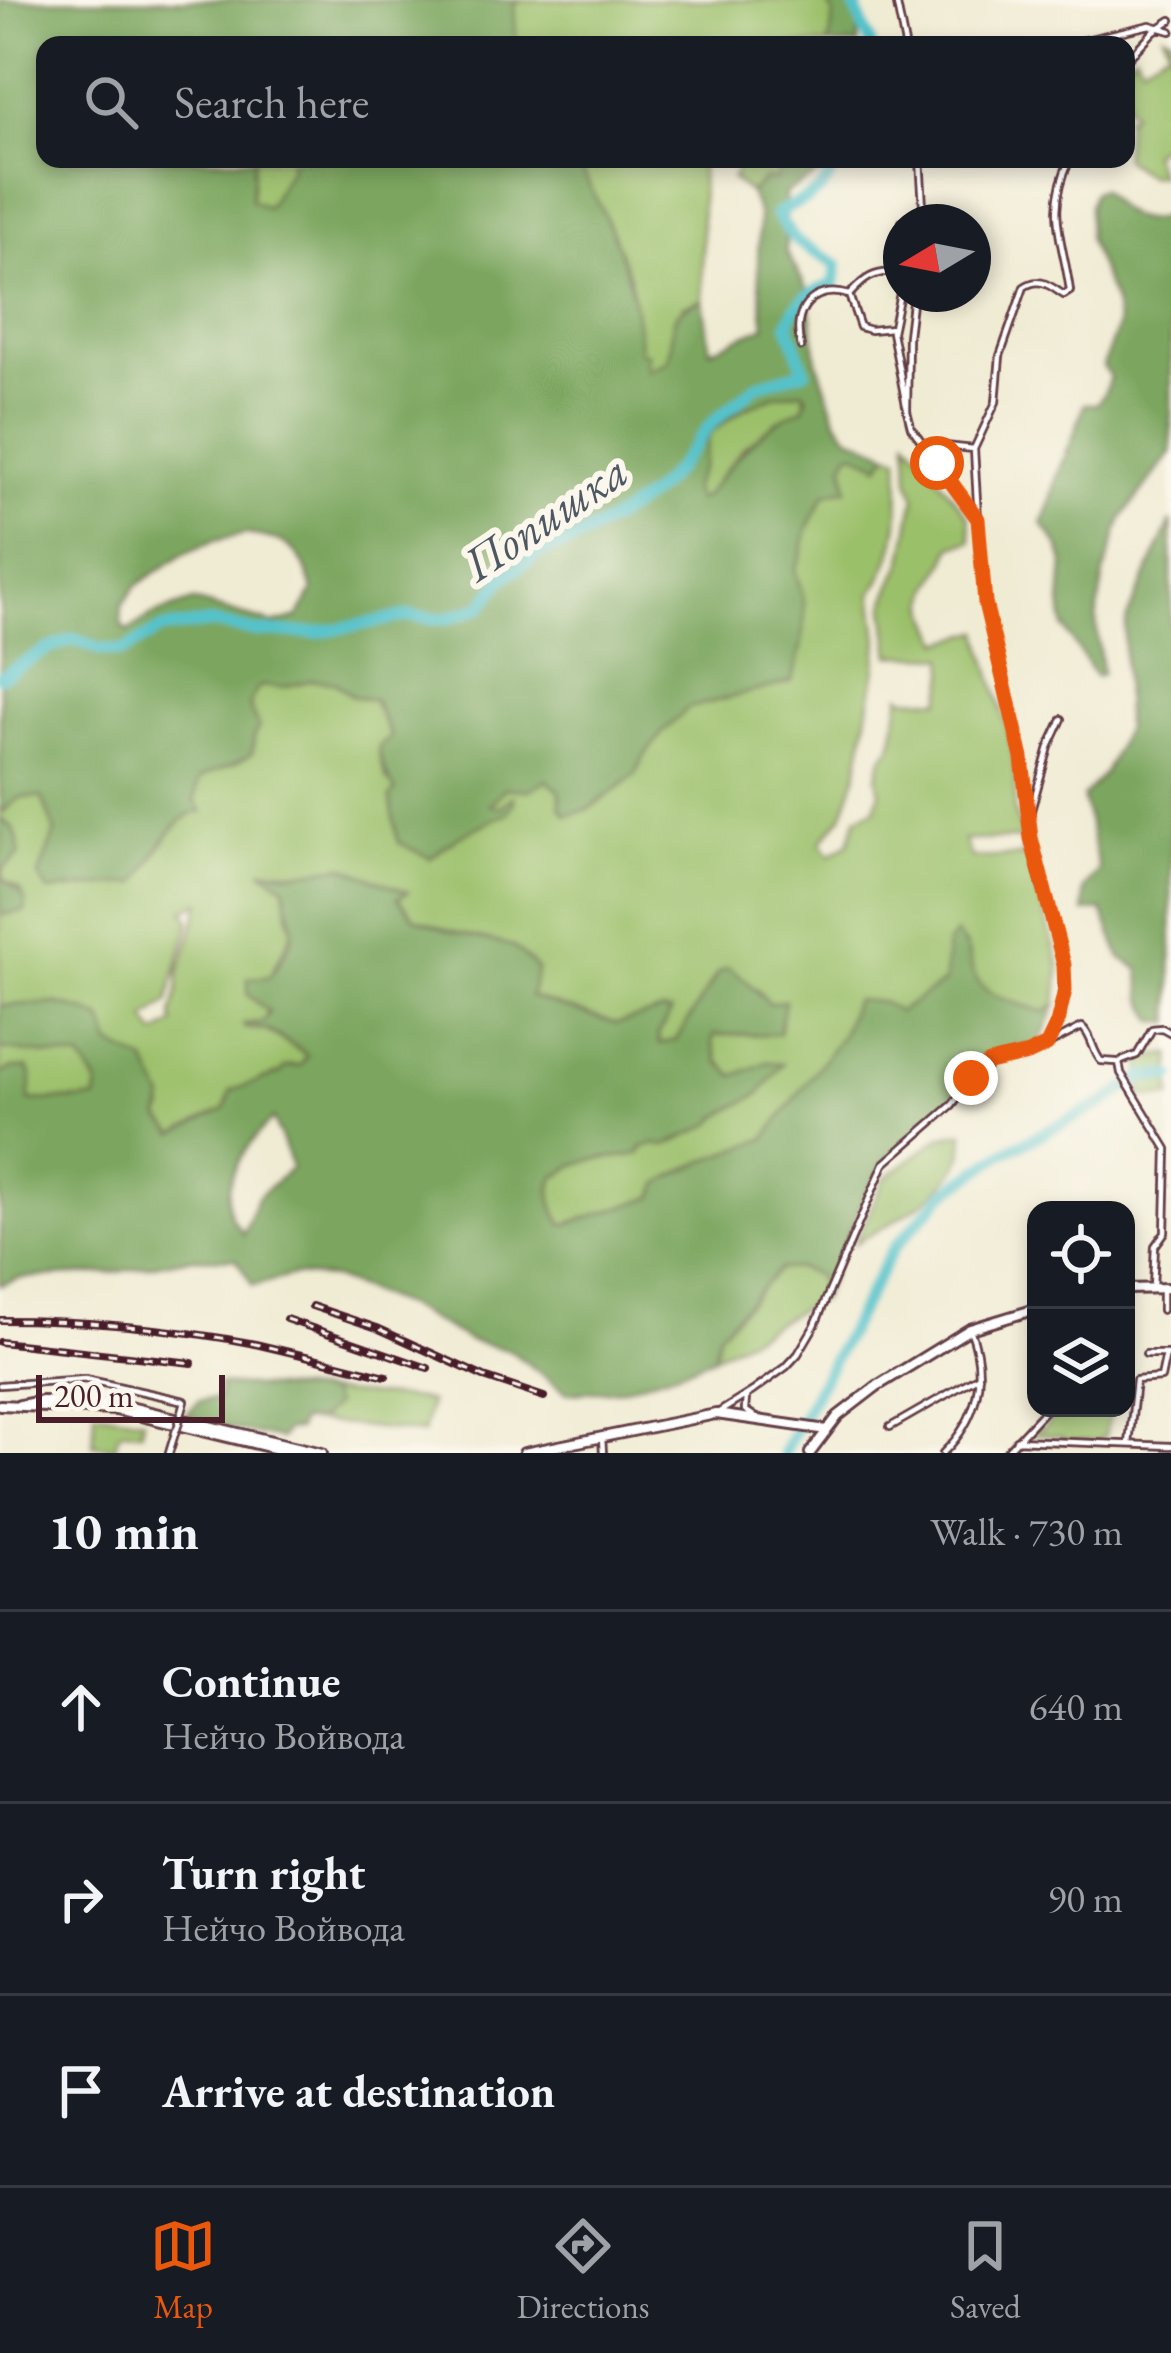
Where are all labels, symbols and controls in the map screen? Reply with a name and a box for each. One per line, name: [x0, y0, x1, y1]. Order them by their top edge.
search box: [36, 36, 1135, 168]
icon: search: [78, 69, 144, 135]
text: Search here: [174, 73, 369, 131]
north arrow: [883, 204, 991, 312]
route start: [910, 436, 964, 490]
water label: Попишка: [450, 439, 639, 595]
route end: [944, 1051, 998, 1105]
map controls: [1027, 1201, 1135, 1417]
button: locate: [1027, 1201, 1135, 1309]
button: layers: [1027, 1309, 1135, 1417]
scale bar: [36, 1369, 225, 1422]
text: 200 m: [54, 1374, 134, 1417]
text: 10 min: [48, 1498, 199, 1564]
text: Walk · 730 m: [930, 1506, 1123, 1557]
text: Continue: [162, 1652, 340, 1710]
icon: ahead: [48, 1674, 114, 1740]
text: 640 m: [1029, 1681, 1123, 1732]
text: Нейчо Войвода: [162, 1710, 405, 1761]
text: Turn right: [162, 1844, 365, 1902]
icon: right: [48, 1866, 114, 1932]
text: 90 m: [1047, 1873, 1123, 1924]
text: Нейчо Войвода: [162, 1902, 405, 1953]
icon: arrive: [48, 2058, 114, 2124]
text: Arrive at destination: [162, 2062, 555, 2120]
tab: Map: [150, 2213, 216, 2328]
tab: Directions: [517, 2213, 650, 2328]
tab: Saved: [950, 2213, 1021, 2328]

